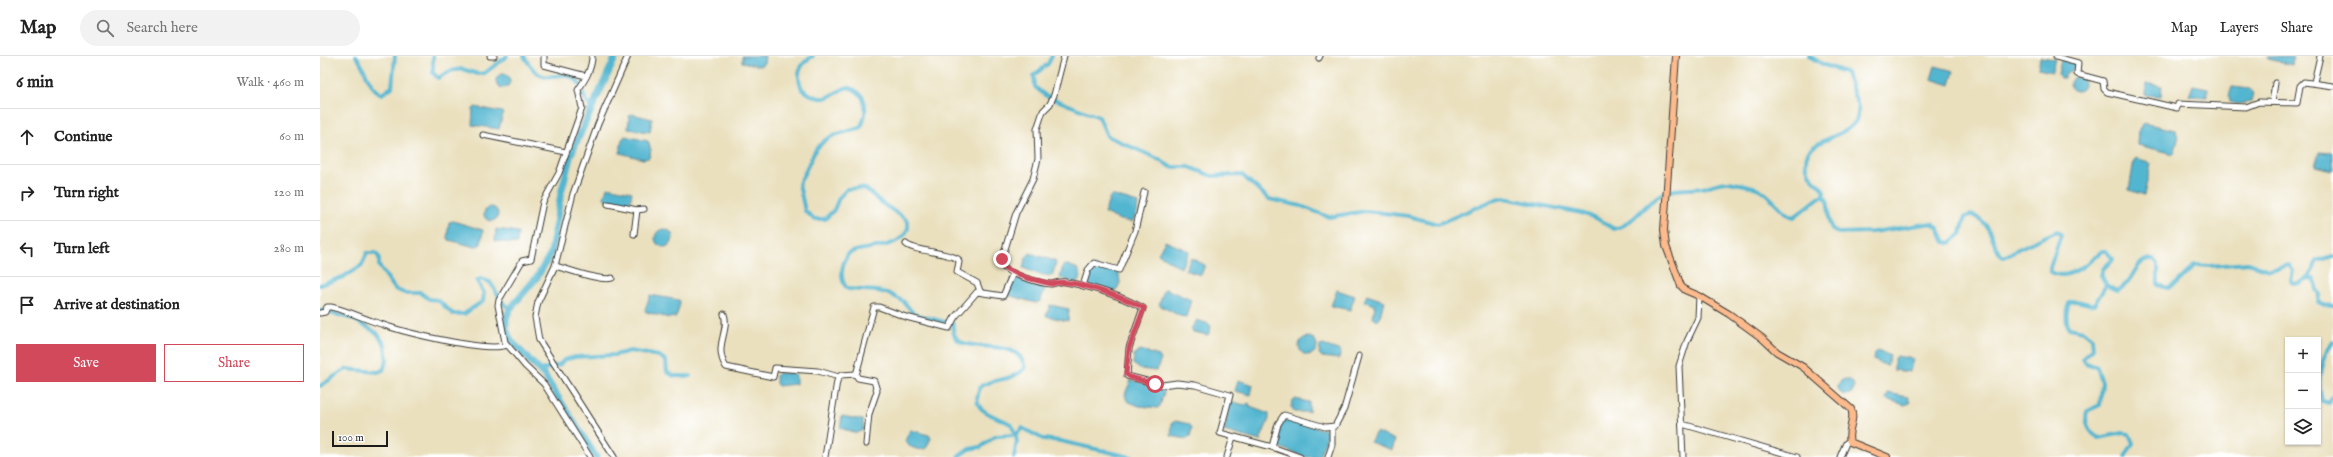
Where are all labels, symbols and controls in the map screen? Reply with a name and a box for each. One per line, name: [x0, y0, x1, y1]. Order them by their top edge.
search box: [80, 10, 360, 46]
text: Map: [20, 16, 56, 40]
icon: search: [94, 17, 116, 39]
text: Search here: [126, 18, 198, 37]
text: Map: [2171, 19, 2198, 37]
text: Layers: [2220, 19, 2259, 37]
text: Share: [2281, 19, 2313, 37]
text: 6 min: [16, 72, 54, 93]
text: Walk · 460 m: [237, 74, 304, 91]
icon: ahead: [16, 126, 38, 148]
text: Continue: [54, 127, 112, 146]
text: 60 m: [279, 128, 304, 145]
icon: right: [16, 182, 38, 204]
text: Turn right: [54, 183, 119, 202]
text: 120 m: [274, 184, 304, 201]
icon: left: [16, 238, 38, 260]
text: Turn left: [54, 239, 110, 258]
text: 280 m: [274, 240, 304, 257]
route end: [993, 250, 1011, 268]
icon: arrive: [16, 294, 38, 316]
text: Arrive at destination: [54, 295, 180, 314]
map controls: [2285, 337, 2321, 445]
button: +: [2285, 337, 2321, 373]
button: Save: [16, 344, 156, 382]
button: Share: [164, 344, 304, 382]
button: −: [2285, 373, 2321, 409]
route start: [1146, 375, 1164, 393]
button: layers: [2285, 409, 2321, 445]
scale bar: [332, 429, 388, 448]
text: 100 m: [338, 431, 364, 445]

